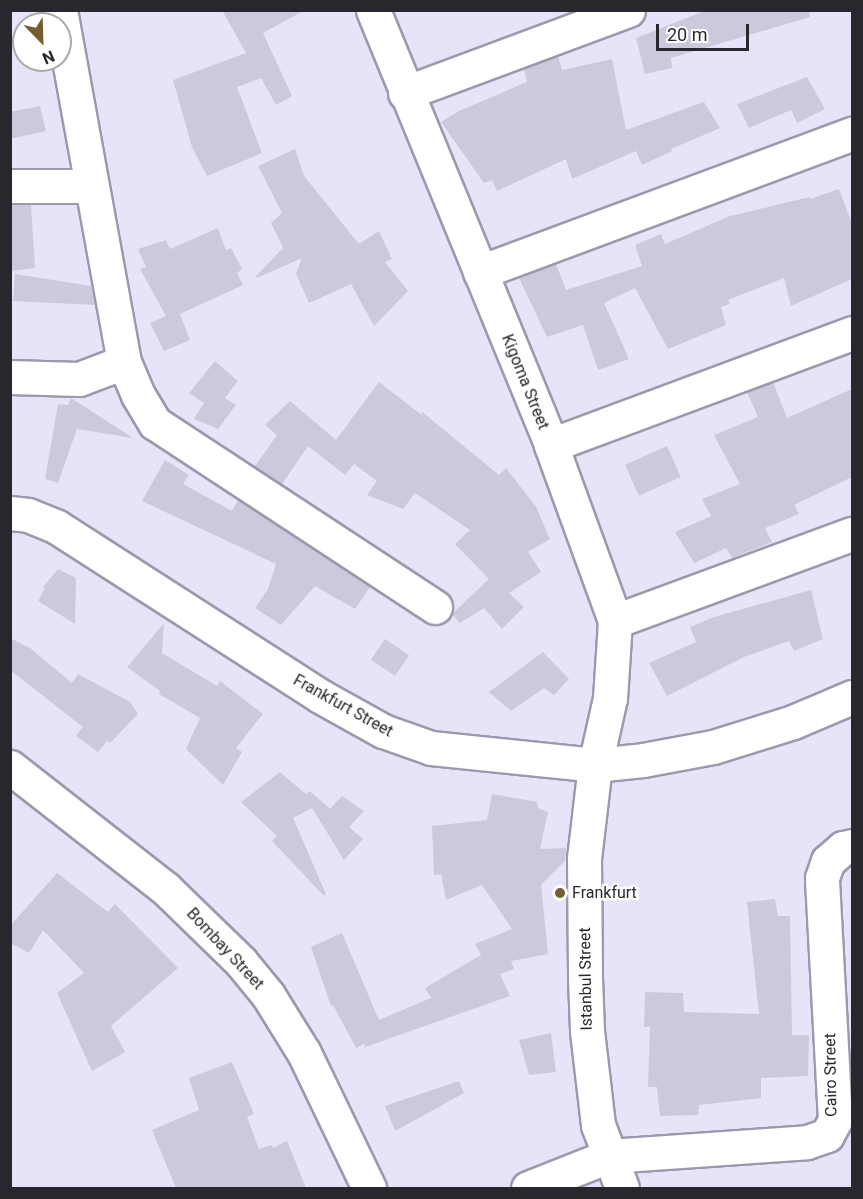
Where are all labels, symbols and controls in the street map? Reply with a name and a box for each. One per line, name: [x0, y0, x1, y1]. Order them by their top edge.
north arrow: [12, 12, 72, 72]
scale bar: [659, 12, 752, 50]
text: 20 m: [667, 24, 707, 45]
text: N: [40, 46, 57, 68]
street label: Kigoma Street: [497, 332, 553, 432]
street label: Frankfurt Street: [290, 671, 396, 741]
place label: Frankfurt: [572, 883, 637, 903]
marker: Frankfurt: [553, 886, 567, 900]
street label: Bombay Street: [182, 904, 268, 994]
street label: Istanbul Street: [576, 927, 596, 1031]
street label: Cairo Street: [821, 1033, 841, 1117]

